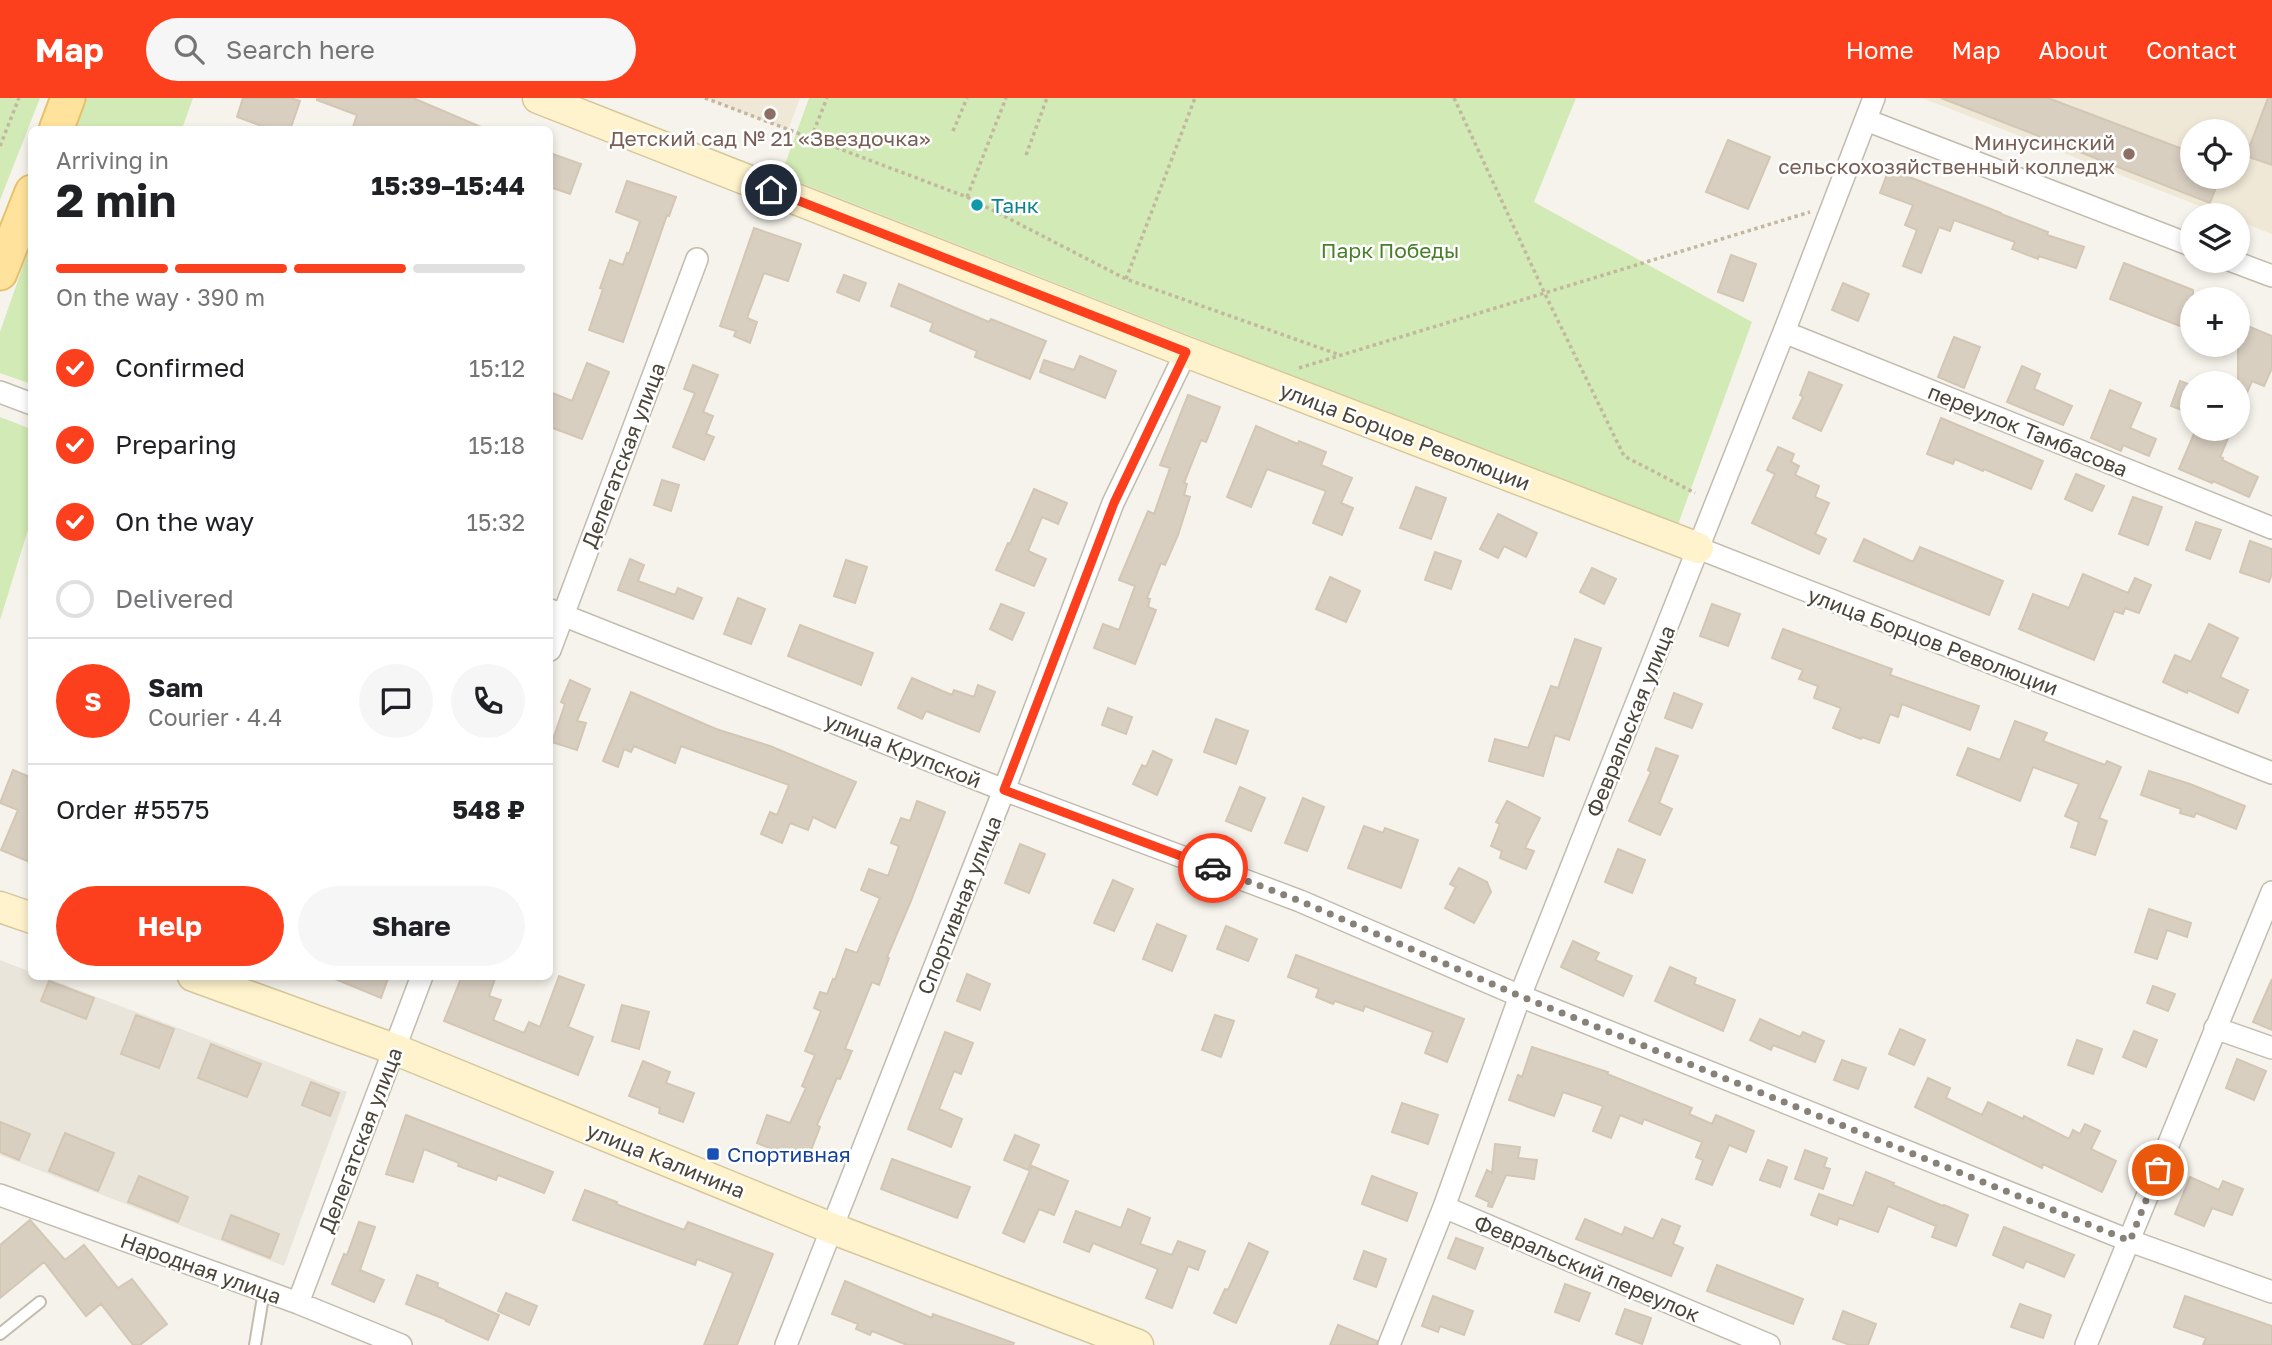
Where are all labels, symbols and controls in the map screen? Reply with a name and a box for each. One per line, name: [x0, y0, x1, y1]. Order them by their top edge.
search box: [146, 18, 636, 81]
text: Map: [35, 30, 104, 69]
icon: search: [170, 30, 208, 68]
text: Search here: [226, 34, 375, 65]
text: Home: [1846, 35, 1914, 64]
text: Map: [1952, 35, 2001, 64]
text: About: [2039, 35, 2108, 64]
text: Contact: [2146, 35, 2237, 64]
marker: Детский сад № 21 «Звездочка»: [762, 106, 778, 122]
map controls: [2180, 119, 2250, 441]
button: locate: [2180, 119, 2250, 189]
place label: Детский сад № 21 «Звездочка»: [610, 125, 930, 151]
place label: Минусинский сельскохозяйственный колледж: [1778, 129, 2115, 179]
text: Arriving in: [56, 146, 169, 174]
marker: Минусинский сельскохозяйственный колледж: [2121, 146, 2137, 162]
pin: [741, 160, 801, 220]
text: 15:39–15:44: [371, 170, 525, 201]
icon: home: [752, 171, 790, 209]
text: 2 min: [56, 172, 176, 227]
place label: Танк: [991, 192, 1039, 218]
marker: Танк: [969, 197, 985, 213]
button: layers: [2180, 203, 2250, 273]
park label: Парк Победы: [1321, 237, 1459, 263]
text: On the way · 390 m: [56, 283, 265, 311]
button: +: [2180, 287, 2250, 357]
icon: check: [56, 349, 94, 387]
text: Confirmed: [115, 352, 245, 383]
text: 15:12: [469, 354, 525, 382]
street label: Делегатская улица: [576, 359, 670, 551]
button: −: [2180, 371, 2250, 441]
street label: улица Борцов Революции: [1276, 376, 1534, 496]
street label: переулок Тамбасова: [1924, 378, 2132, 482]
icon: check: [56, 426, 94, 464]
text: Preparing: [115, 429, 237, 460]
text: 15:18: [468, 431, 525, 459]
icon: check: [56, 503, 94, 541]
text: On the way: [115, 506, 254, 537]
text: 15:32: [467, 508, 525, 536]
street label: улица Борцов Революции: [1804, 581, 2062, 701]
text: Delivered: [115, 583, 234, 614]
street label: Февральская улица: [1580, 621, 1680, 821]
button: chat: [359, 664, 433, 738]
button: phone: [451, 664, 525, 738]
text: Sam: [148, 672, 203, 703]
text: S: [84, 686, 102, 717]
text: Courier · 4.4: [148, 703, 282, 731]
street label: улица Крупской: [821, 707, 985, 793]
text: Order #5575: [56, 794, 210, 825]
text: 548 ₽: [452, 794, 525, 825]
street label: Спортивная улица: [911, 812, 1007, 998]
courier: [1178, 833, 1248, 903]
icon: car: [1194, 849, 1232, 887]
button: Help: [56, 886, 284, 966]
button: Share: [298, 886, 525, 966]
street label: Делегатская улица: [313, 1044, 407, 1236]
street label: улица Калинина: [583, 1116, 749, 1204]
pin: [2128, 1140, 2188, 1200]
place label: Спортивная: [727, 1141, 851, 1167]
marker: Спортивная: [705, 1146, 721, 1162]
icon: bag: [2139, 1151, 2177, 1189]
street label: Февральский переулок: [1470, 1209, 1704, 1327]
street label: Народная улица: [117, 1227, 285, 1309]

